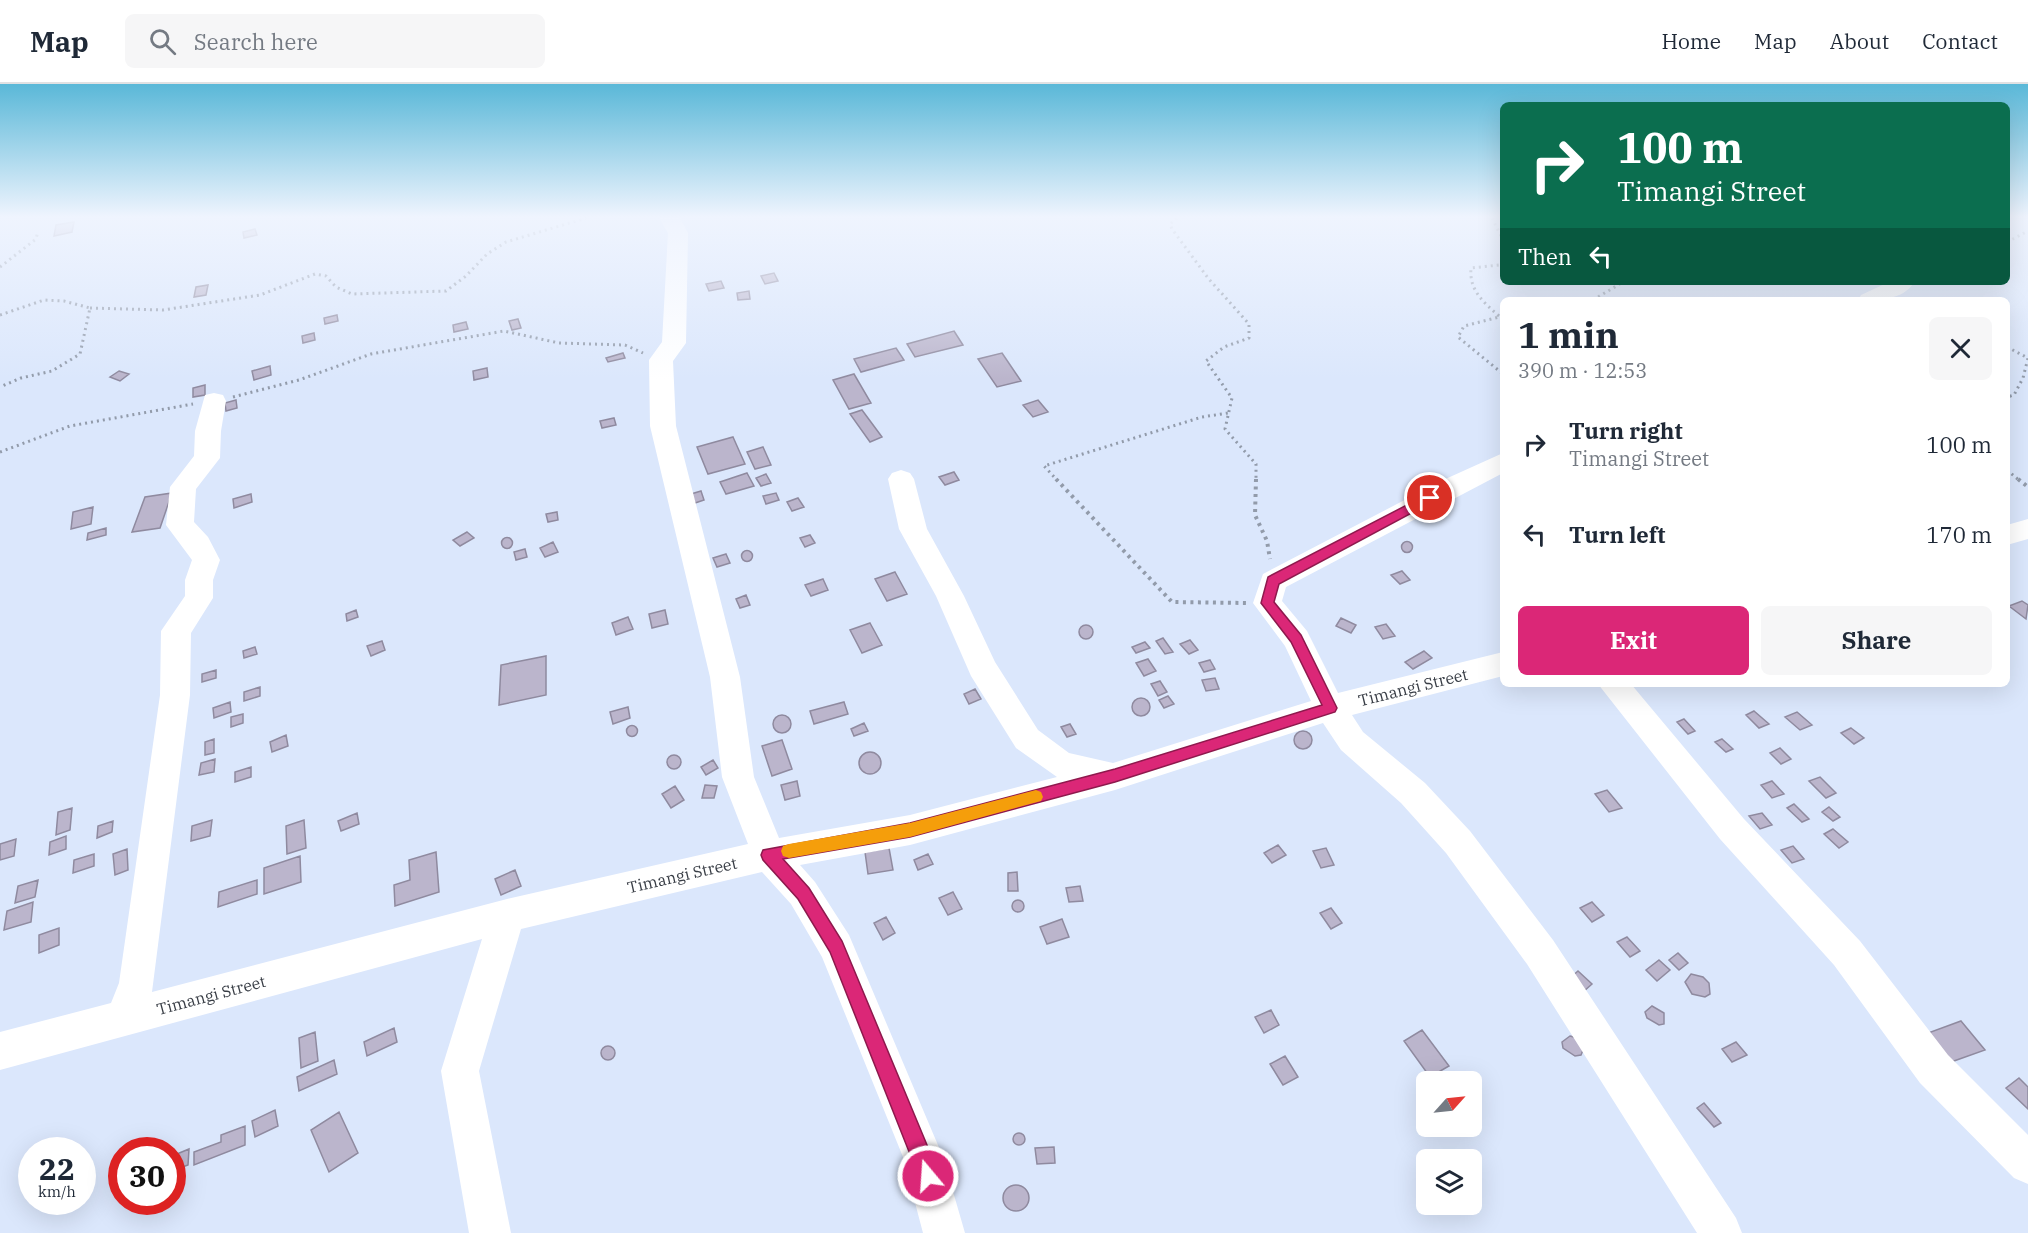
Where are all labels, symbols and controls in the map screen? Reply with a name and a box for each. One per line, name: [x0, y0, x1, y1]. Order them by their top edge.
search box: [125, 14, 545, 68]
text: Map: [30, 23, 89, 60]
icon: search: [146, 25, 179, 58]
text: Search here: [194, 27, 318, 56]
text: Home: [1661, 27, 1721, 55]
text: Map: [1754, 27, 1797, 55]
text: About: [1830, 27, 1889, 55]
text: Contact: [1922, 27, 1998, 55]
text: 100 m: [1617, 120, 1743, 175]
icon: right: [1518, 126, 1596, 204]
text: Timangi Street: [1617, 173, 1806, 208]
icon: left: [1584, 240, 1617, 273]
text: Then: [1518, 242, 1572, 271]
text: 1 min: [1518, 311, 1619, 358]
button: close: [1929, 317, 1992, 380]
text: 390 m · 12:53: [1518, 357, 1647, 384]
text: Turn right: [1569, 416, 1683, 445]
icon: right: [1518, 428, 1551, 461]
text: 100 m: [1926, 430, 1992, 459]
text: Timangi Street: [1569, 445, 1709, 472]
pin: [1404, 472, 1455, 523]
icon: arrive: [1413, 481, 1446, 514]
icon: left: [1518, 518, 1551, 551]
text: Turn left: [1569, 520, 1665, 549]
text: 170 m: [1926, 520, 1992, 549]
button: Exit: [1518, 606, 1749, 675]
button: Share: [1761, 606, 1992, 675]
street label: Timangi Street: [1356, 664, 1470, 710]
street label: Timangi Street: [625, 853, 739, 897]
street label: Timangi Street: [154, 971, 268, 1019]
north arrow: [1416, 1071, 1482, 1137]
map controls: [1416, 1071, 1482, 1215]
speed limit sign: 30: [108, 1137, 186, 1215]
position arrow: [896, 1144, 960, 1208]
text: 22: [39, 1149, 75, 1188]
button: layers: [1416, 1149, 1482, 1215]
text: km/h: [38, 1182, 76, 1201]

